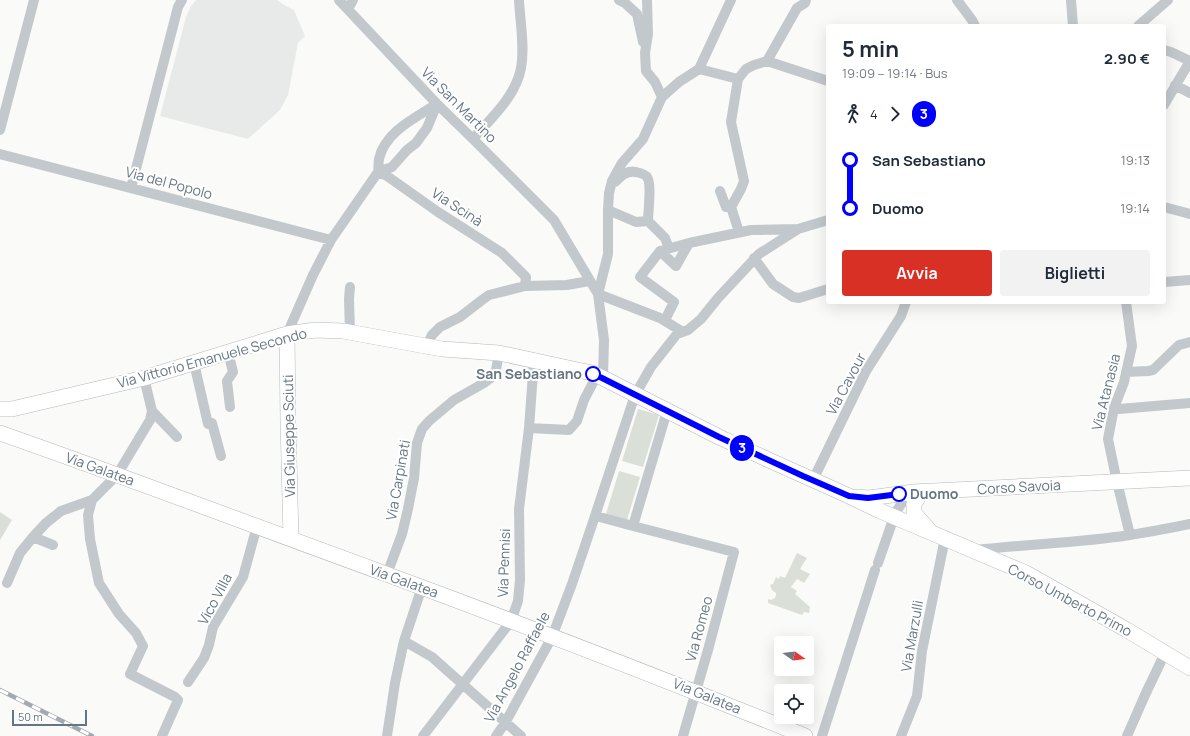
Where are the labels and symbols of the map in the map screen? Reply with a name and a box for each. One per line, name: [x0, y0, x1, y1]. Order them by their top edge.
street label: Via San Martino: [417, 63, 501, 147]
street label: Via del Popolo: [124, 162, 215, 203]
street label: Via Scinà: [428, 183, 487, 230]
street label: Via Vittorio Emanuele Secondo: [115, 323, 309, 392]
street label: Via Cavour: [821, 349, 870, 418]
street label: Via Atanasia: [1087, 352, 1124, 432]
place label: San Sebastiano: [476, 364, 582, 383]
marker: San Sebastiano: [585, 366, 601, 382]
street label: Via Giuseppe Sciuti: [278, 374, 299, 498]
line badge: 3: [729, 435, 755, 461]
street label: Via Carpinati: [381, 438, 414, 522]
street label: Via Galatea: [63, 447, 137, 490]
street label: Corso Savoia: [977, 475, 1061, 498]
place label: Duomo: [910, 484, 959, 503]
marker: Duomo: [891, 486, 907, 502]
street label: Via Pennisi: [493, 528, 514, 598]
street label: Via Galatea: [367, 559, 441, 602]
street label: Corso Umberto Primo: [1005, 559, 1136, 640]
street label: Vico Villa: [193, 570, 236, 628]
street label: Via Romeo: [681, 594, 716, 664]
street label: Via Marzulli: [896, 599, 927, 673]
street label: Via Angelo Raffaele: [479, 608, 554, 726]
north arrow: [774, 636, 814, 676]
street label: Via Galatea: [670, 673, 744, 718]
scale bar: [12, 708, 87, 727]

